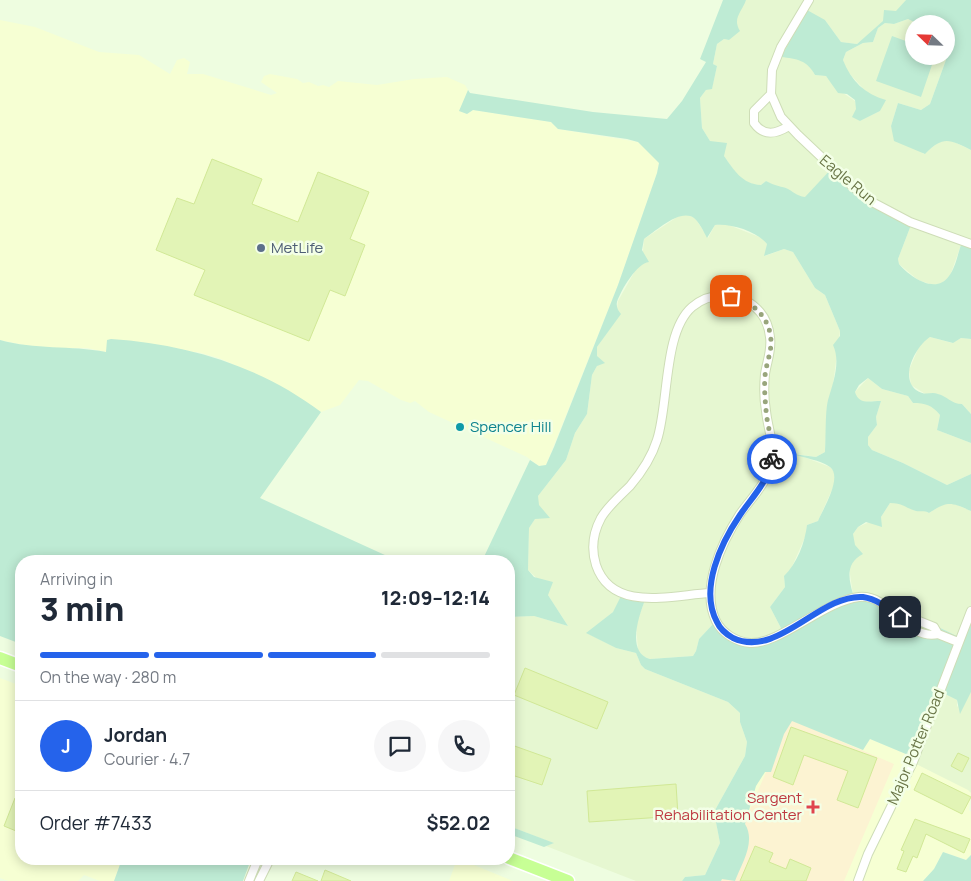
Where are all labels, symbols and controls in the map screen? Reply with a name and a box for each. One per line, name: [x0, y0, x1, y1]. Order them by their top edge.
north arrow: [905, 15, 955, 65]
map controls: [905, 15, 955, 65]
street label: Eagle Run: [815, 150, 881, 210]
place label: MetLife: [271, 237, 324, 258]
marker: MetLife: [255, 242, 267, 254]
pin: [710, 275, 752, 317]
icon: bag: [717, 282, 745, 310]
place label: Spencer Hill: [470, 416, 552, 437]
marker: Spencer Hill: [454, 421, 466, 433]
courier: [747, 434, 797, 484]
icon: bike: [758, 445, 786, 473]
text: Arriving in: [40, 568, 113, 590]
text: 12:09–12:14: [381, 585, 490, 611]
text: 3 min: [40, 587, 124, 631]
pin: [879, 596, 921, 638]
icon: home: [886, 603, 914, 631]
text: On the way · 280 m: [40, 666, 176, 688]
street label: Major Potter Road: [882, 686, 949, 808]
button: chat: [374, 720, 426, 772]
button: phone: [438, 720, 490, 772]
text: Jordan: [104, 722, 167, 748]
text: J: [61, 733, 71, 759]
text: Courier · 4.7: [104, 748, 190, 770]
place label: Sargent Rehabilitation Center: [654, 787, 803, 825]
marker: Sargent Rehabilitation Center: [806, 800, 820, 814]
text: Order #7433: [40, 810, 152, 836]
text: $52.02: [427, 810, 490, 836]

